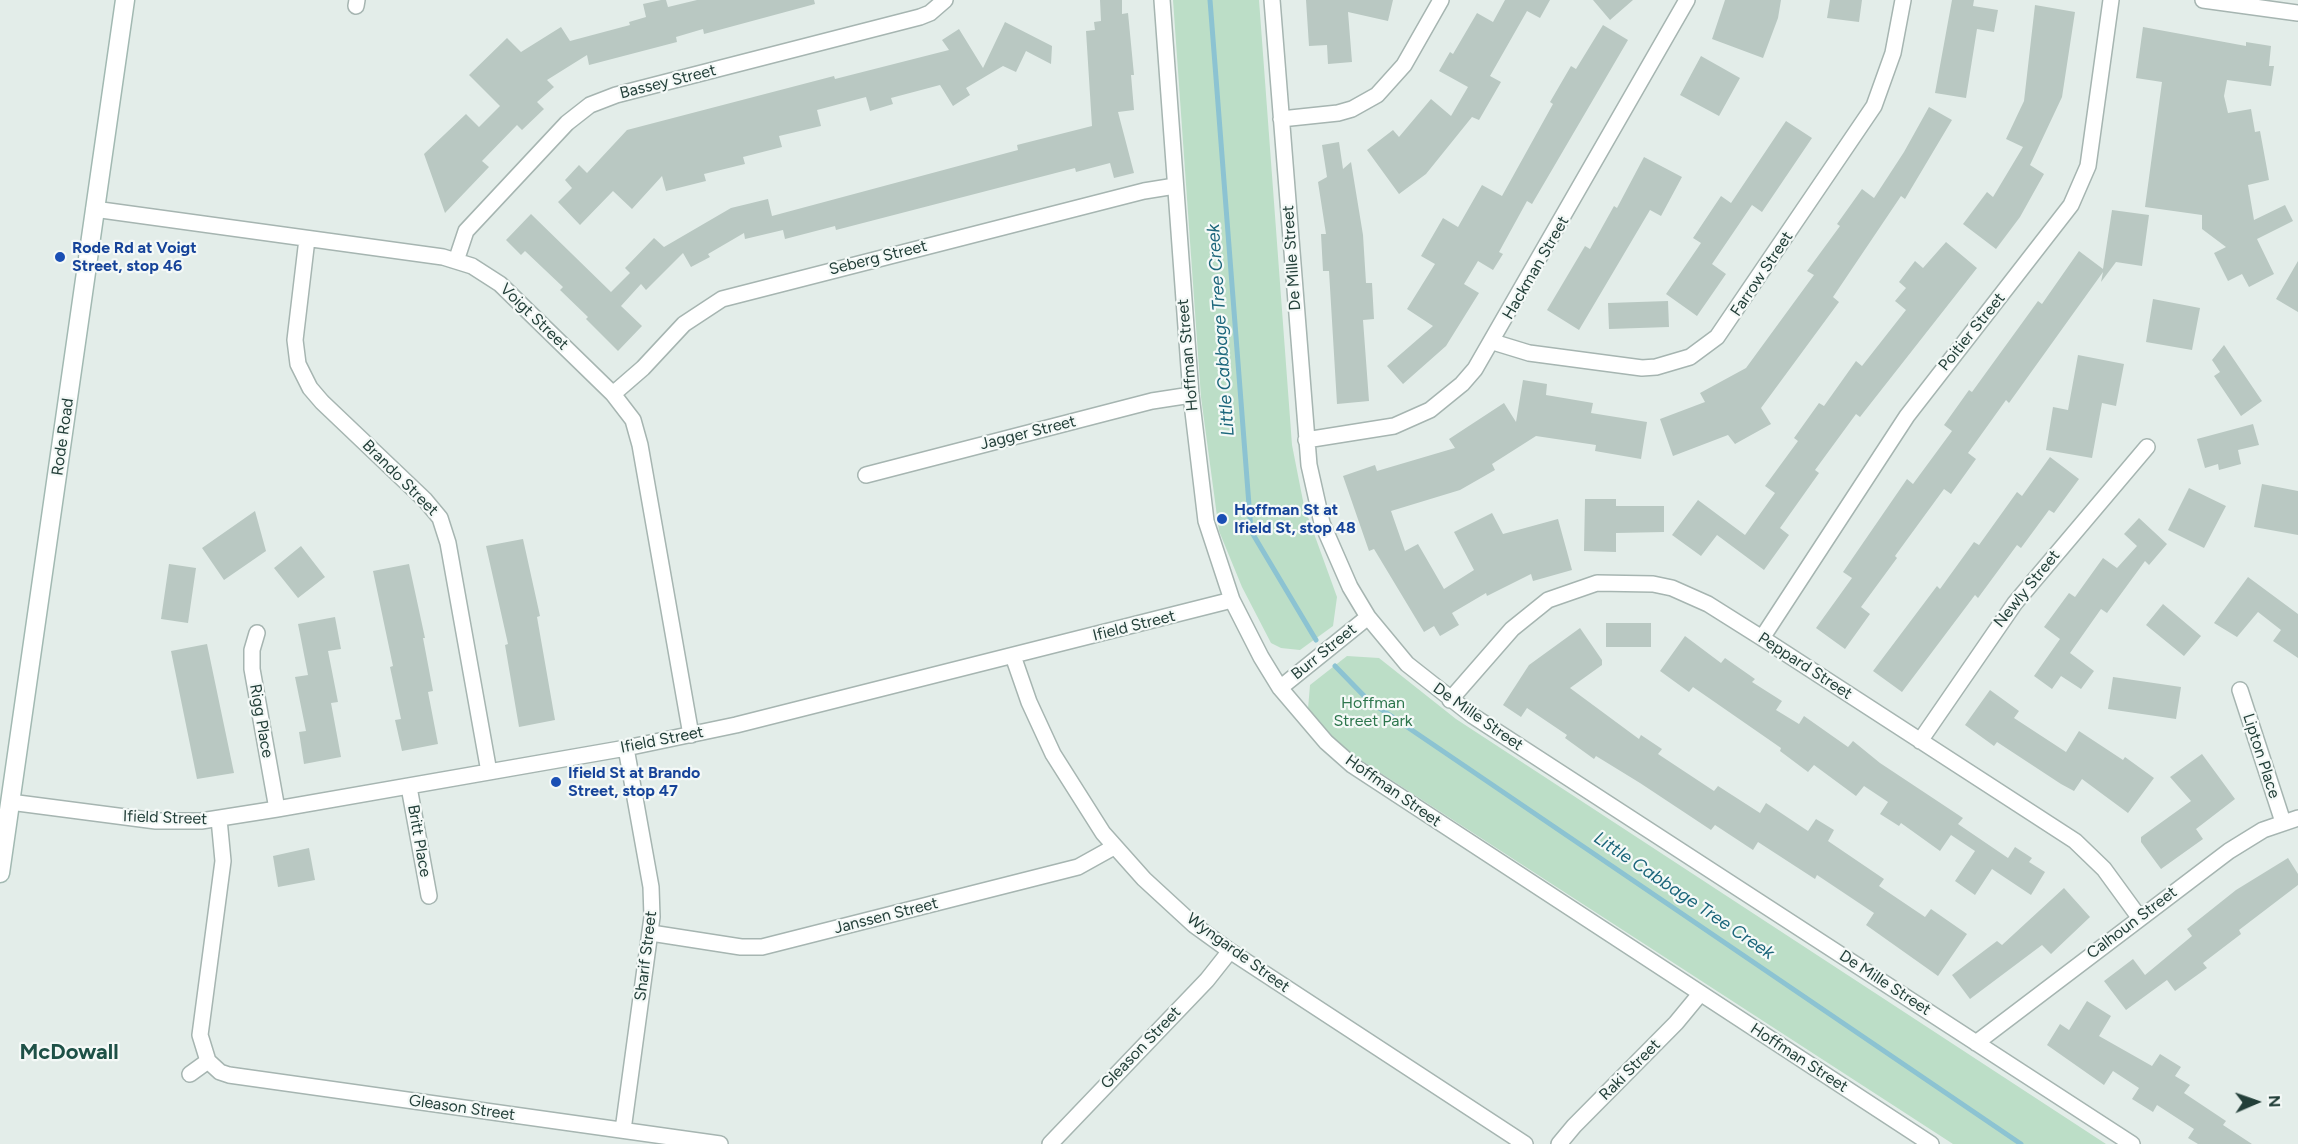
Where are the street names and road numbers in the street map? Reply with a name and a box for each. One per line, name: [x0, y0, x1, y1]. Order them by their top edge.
street label: Bassey Street: [618, 61, 718, 103]
street label: De Mille Street: [1279, 205, 1305, 311]
street label: Hackman Street: [1499, 213, 1573, 323]
street label: Farrow Street: [1727, 228, 1797, 320]
street label: Seberg Street: [827, 237, 929, 279]
street label: Voigt Street: [496, 280, 572, 354]
street label: Poitier Street: [1935, 289, 2009, 375]
street label: Hoffman Street: [1174, 298, 1202, 412]
street label: Rode Road: [48, 397, 78, 477]
street label: Jagger Street: [978, 412, 1078, 454]
street label: Brando Street: [358, 436, 442, 520]
street label: Newly Street: [1990, 546, 2064, 632]
street label: Ifield Street: [1091, 606, 1177, 646]
street label: Burr Street: [1288, 620, 1360, 684]
street label: Peppard Street: [1754, 628, 1856, 704]
street label: De Mille Street: [1429, 679, 1527, 755]
street label: Rigg Place: [245, 683, 277, 759]
street label: Lipton Place: [2238, 711, 2284, 801]
street label: Ifield Street: [619, 723, 705, 757]
street label: Hoffman Street: [1341, 751, 1445, 831]
street label: Britt Place: [403, 803, 435, 879]
street label: Ifield Street: [123, 807, 207, 829]
street label: Calhoun Street: [2083, 883, 2181, 963]
street label: Janssen Street: [832, 894, 940, 938]
street label: Wyngarde Street: [1183, 909, 1293, 997]
street label: Sharif Street: [631, 910, 661, 1002]
street label: De Mille Street: [1836, 946, 1934, 1020]
street label: Gleason Street: [1097, 1003, 1185, 1093]
street label: Hoffman Street: [1747, 1019, 1851, 1097]
street label: Raki Street: [1595, 1035, 1665, 1105]
street label: Gleason Street: [408, 1091, 516, 1125]

